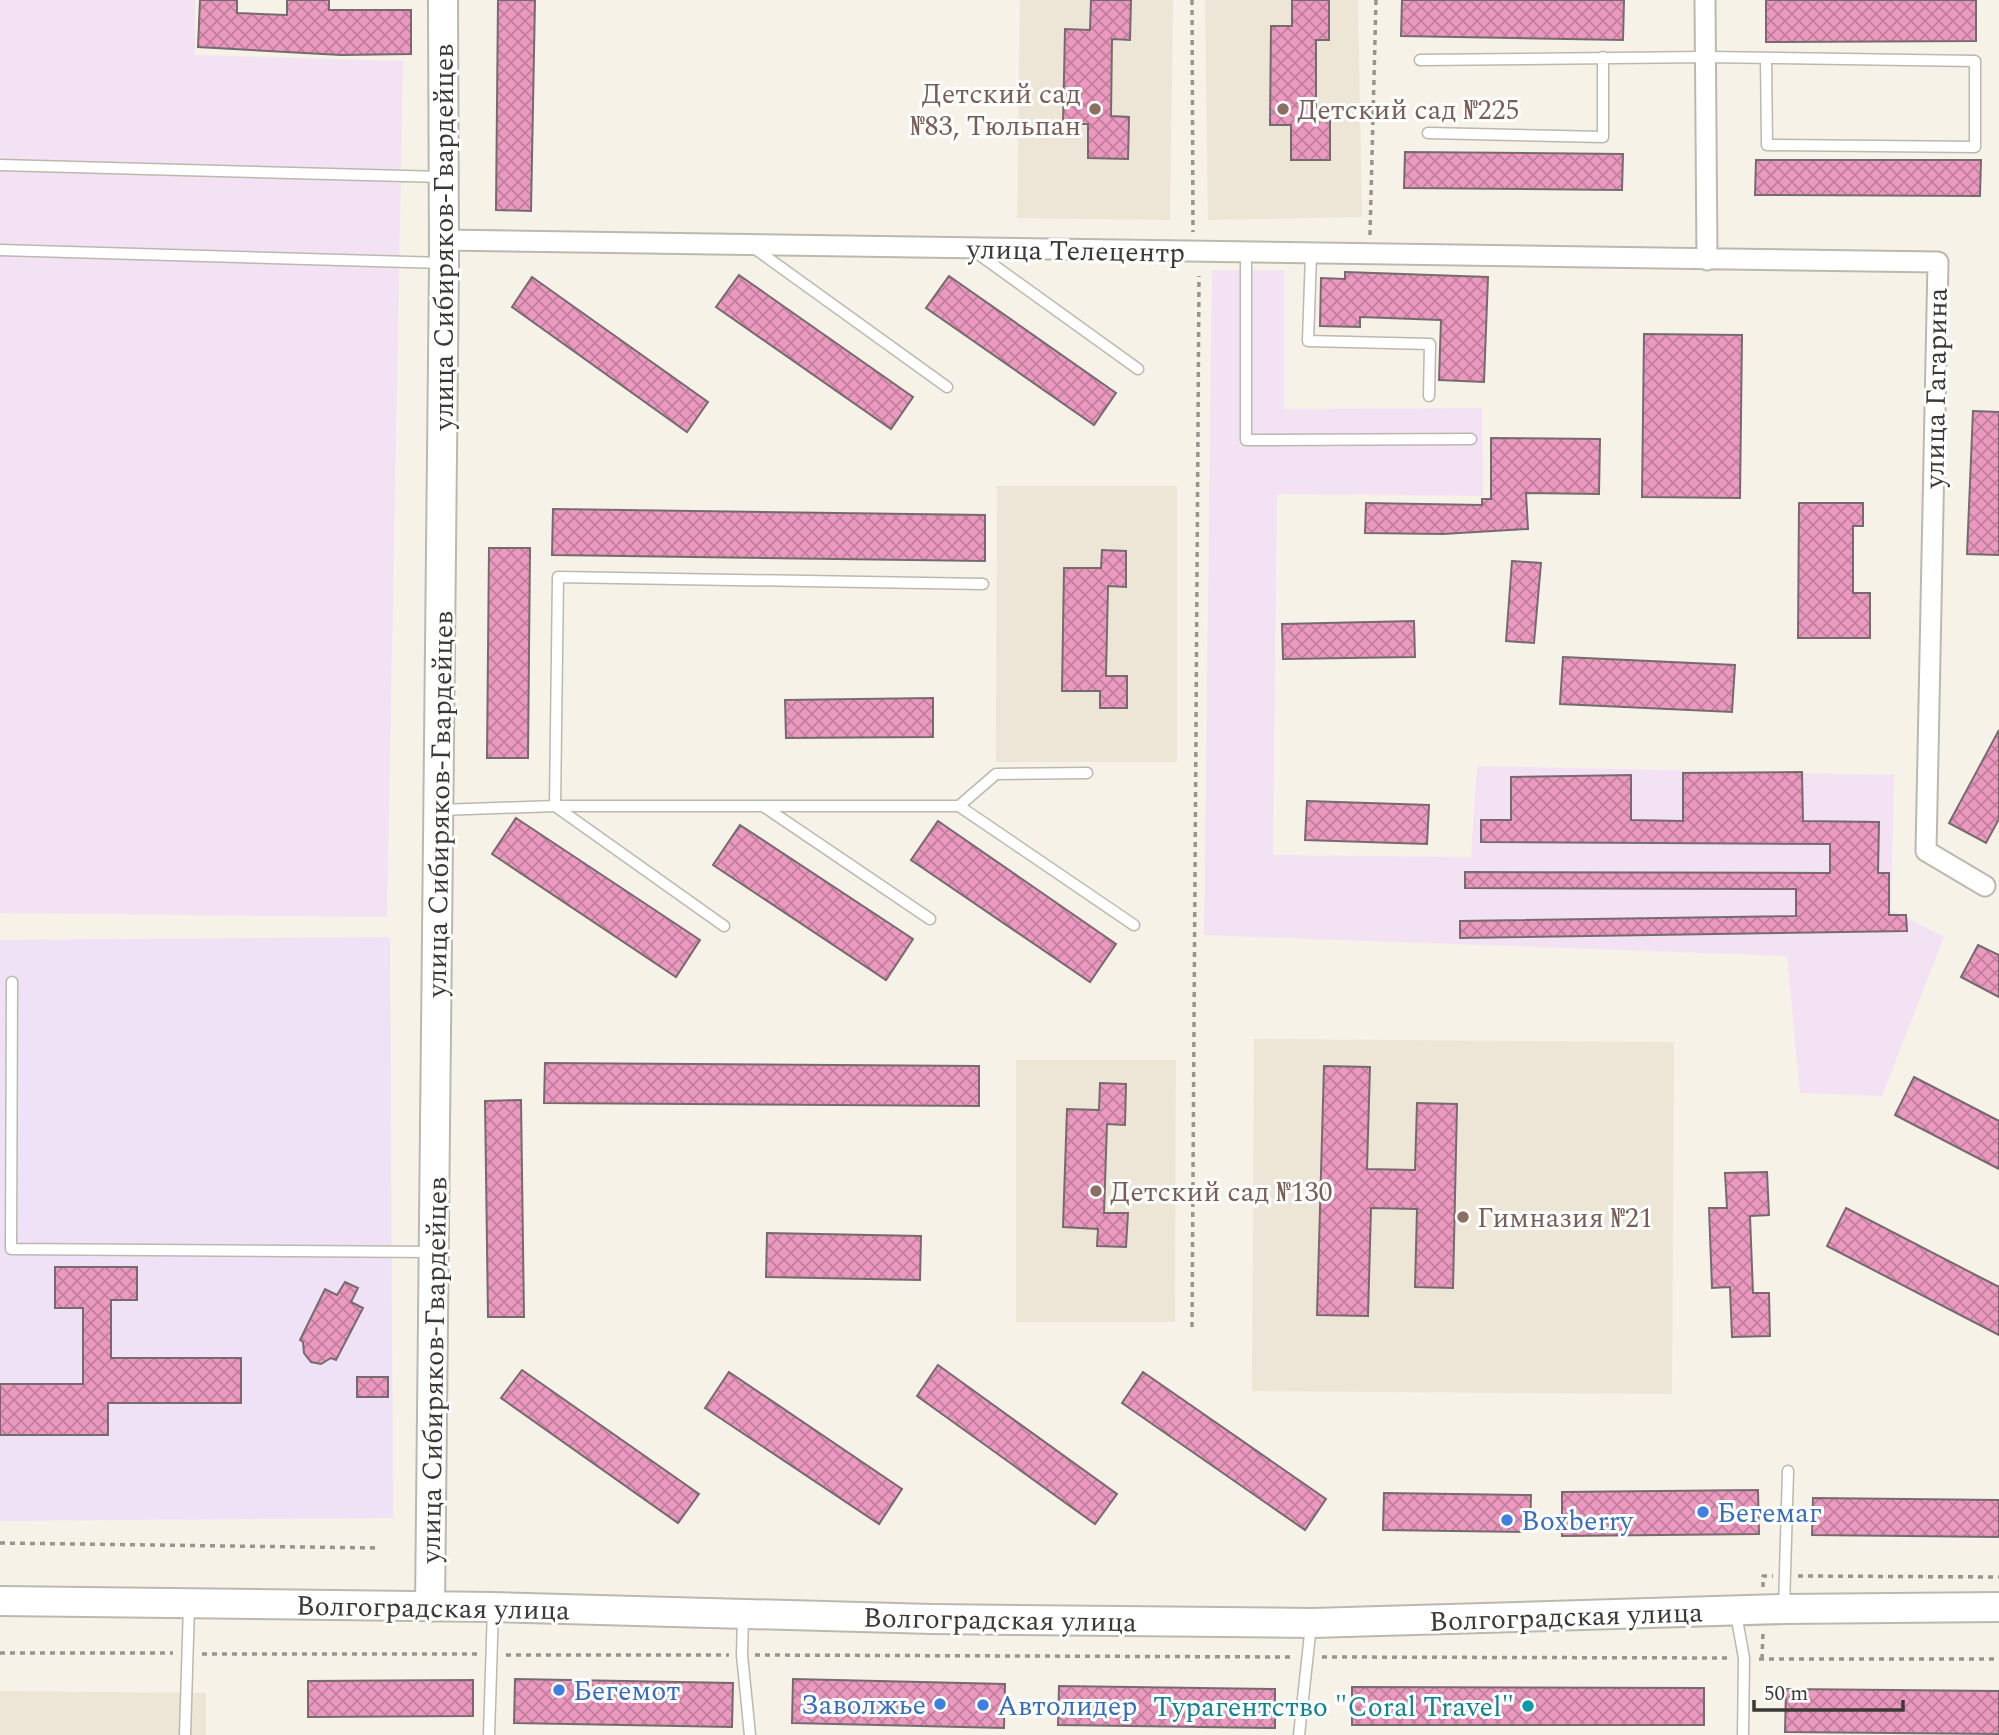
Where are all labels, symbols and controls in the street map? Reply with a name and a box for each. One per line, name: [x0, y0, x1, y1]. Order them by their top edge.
street label: улица Сибиряков-Гвардейцев: [423, 44, 466, 431]
place label: Детский сад №83, Тюльпан: [910, 73, 1081, 148]
place label: Детский сад №225: [1297, 89, 1519, 132]
marker: Детский сад №83, Тюльпан: [1087, 101, 1103, 117]
marker: Детский сад №225: [1275, 101, 1291, 117]
street label: улица Телецентр: [966, 228, 1185, 275]
street label: улица Гагарина: [1913, 287, 1960, 490]
street label: улица Сибиряков-Гвардейцев: [416, 610, 465, 999]
place label: Детский сад №130: [1110, 1171, 1332, 1214]
street label: улица Сибиряков-Гвардейцев: [410, 1176, 459, 1565]
marker: Детский сад №130: [1088, 1183, 1104, 1199]
place label: Гимназия №21: [1477, 1197, 1653, 1240]
marker: Гимназия №21: [1455, 1209, 1471, 1225]
place label: Бегемаг: [1717, 1492, 1822, 1535]
place label: Boxberry: [1521, 1500, 1635, 1543]
marker: Бегемаг: [1695, 1504, 1711, 1520]
marker: Boxberry: [1499, 1512, 1515, 1528]
street label: Волгоградская улица: [296, 1585, 571, 1632]
street label: Волгоградская улица: [1428, 1591, 1704, 1644]
street label: Волгоградская улица: [863, 1597, 1138, 1644]
scale bar: [1754, 1668, 1903, 1712]
place label: Бегемот: [573, 1670, 680, 1713]
text: 50 m: [1764, 1678, 1808, 1710]
marker: Бегемот: [551, 1682, 567, 1698]
place label: Заволжье: [801, 1684, 926, 1727]
place label: Автолидер: [997, 1685, 1137, 1728]
place label: Турагентство "Coral Travel": [1153, 1686, 1514, 1729]
marker: Заволжье: [932, 1696, 948, 1712]
marker: Автолидер: [975, 1697, 991, 1713]
marker: Турагентство "Coral Travel": [1520, 1698, 1536, 1714]

